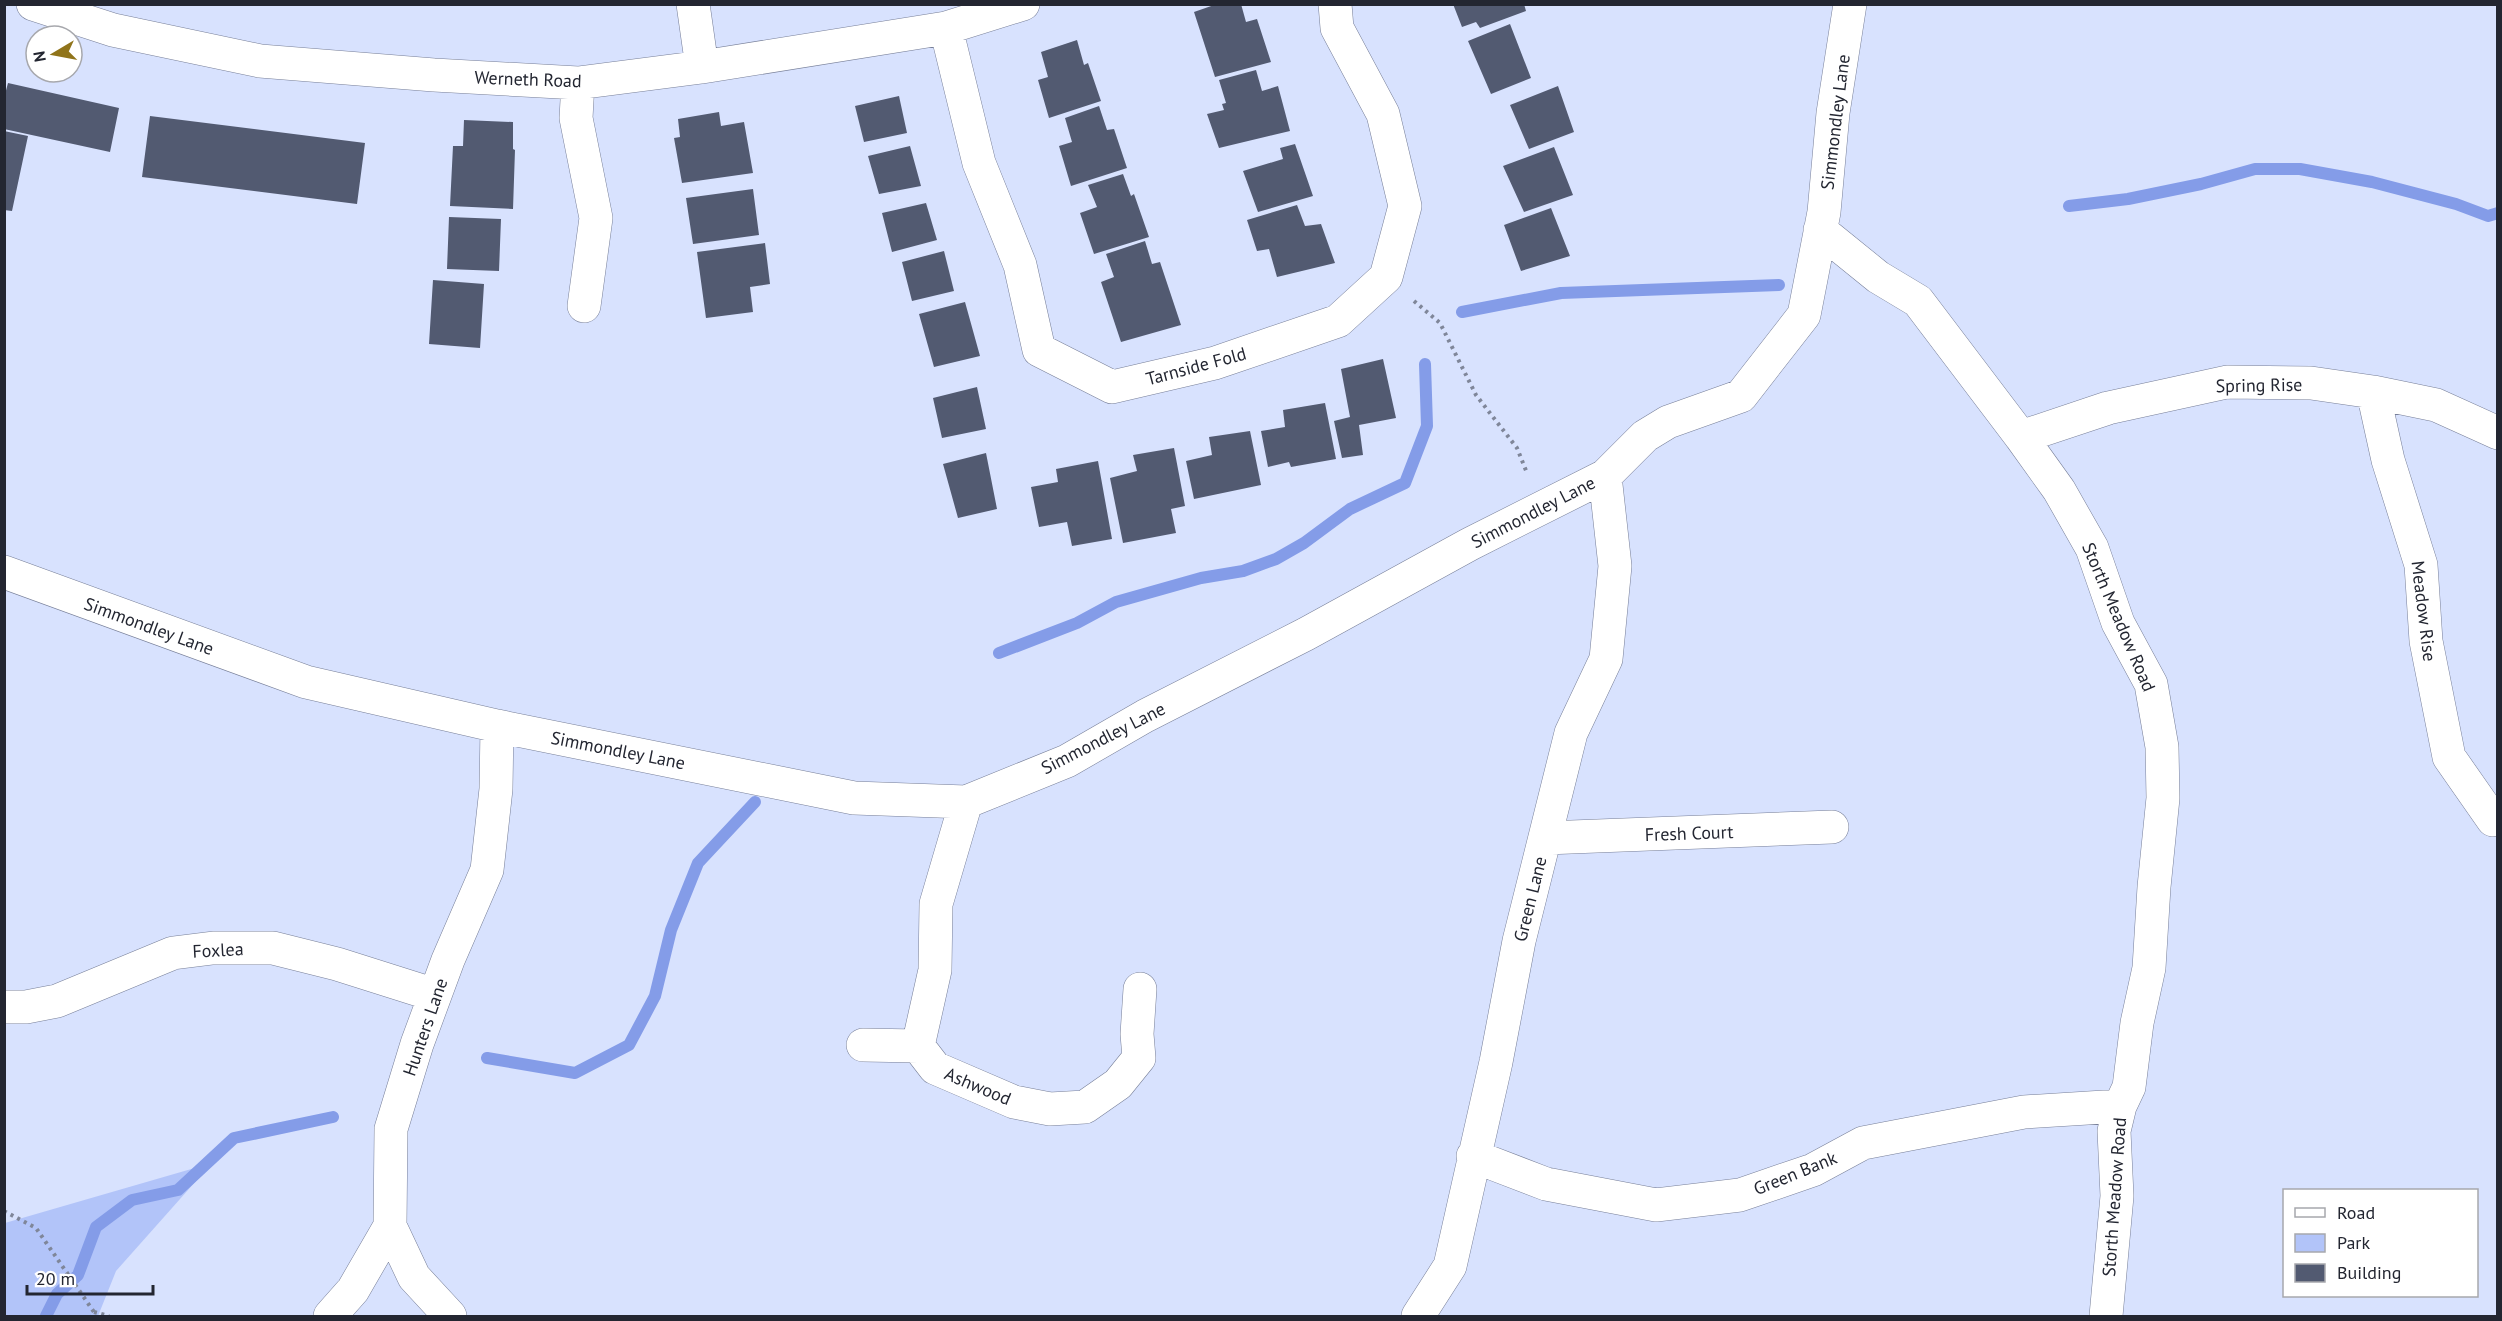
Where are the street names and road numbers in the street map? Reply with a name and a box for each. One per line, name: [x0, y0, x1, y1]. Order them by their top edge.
street label: Simmondley Lane: [1815, 53, 1855, 191]
street label: Werneth Road: [474, 66, 582, 92]
street label: Tarnside Fold: [1143, 342, 1249, 390]
street label: Spring Rise: [2215, 373, 2303, 397]
street label: Simmondley Lane: [1467, 471, 1599, 553]
street label: Storth Meadow Road: [2077, 539, 2161, 695]
street label: Meadow Rise: [2406, 559, 2442, 663]
street label: Simmondley Lane: [81, 592, 217, 660]
street label: Simmondley Lane: [1037, 697, 1169, 779]
street label: Simmondley Lane: [549, 726, 687, 774]
street label: Fresh Court: [1644, 820, 1734, 846]
street label: Green Lane: [1508, 854, 1552, 944]
street label: Foxlea: [192, 937, 244, 963]
street label: Hunters Lane: [398, 975, 452, 1079]
street label: Ashwood: [941, 1062, 1015, 1110]
street label: Storth Meadow Road: [2097, 1117, 2131, 1277]
street label: Green Bank: [1750, 1146, 1840, 1200]

